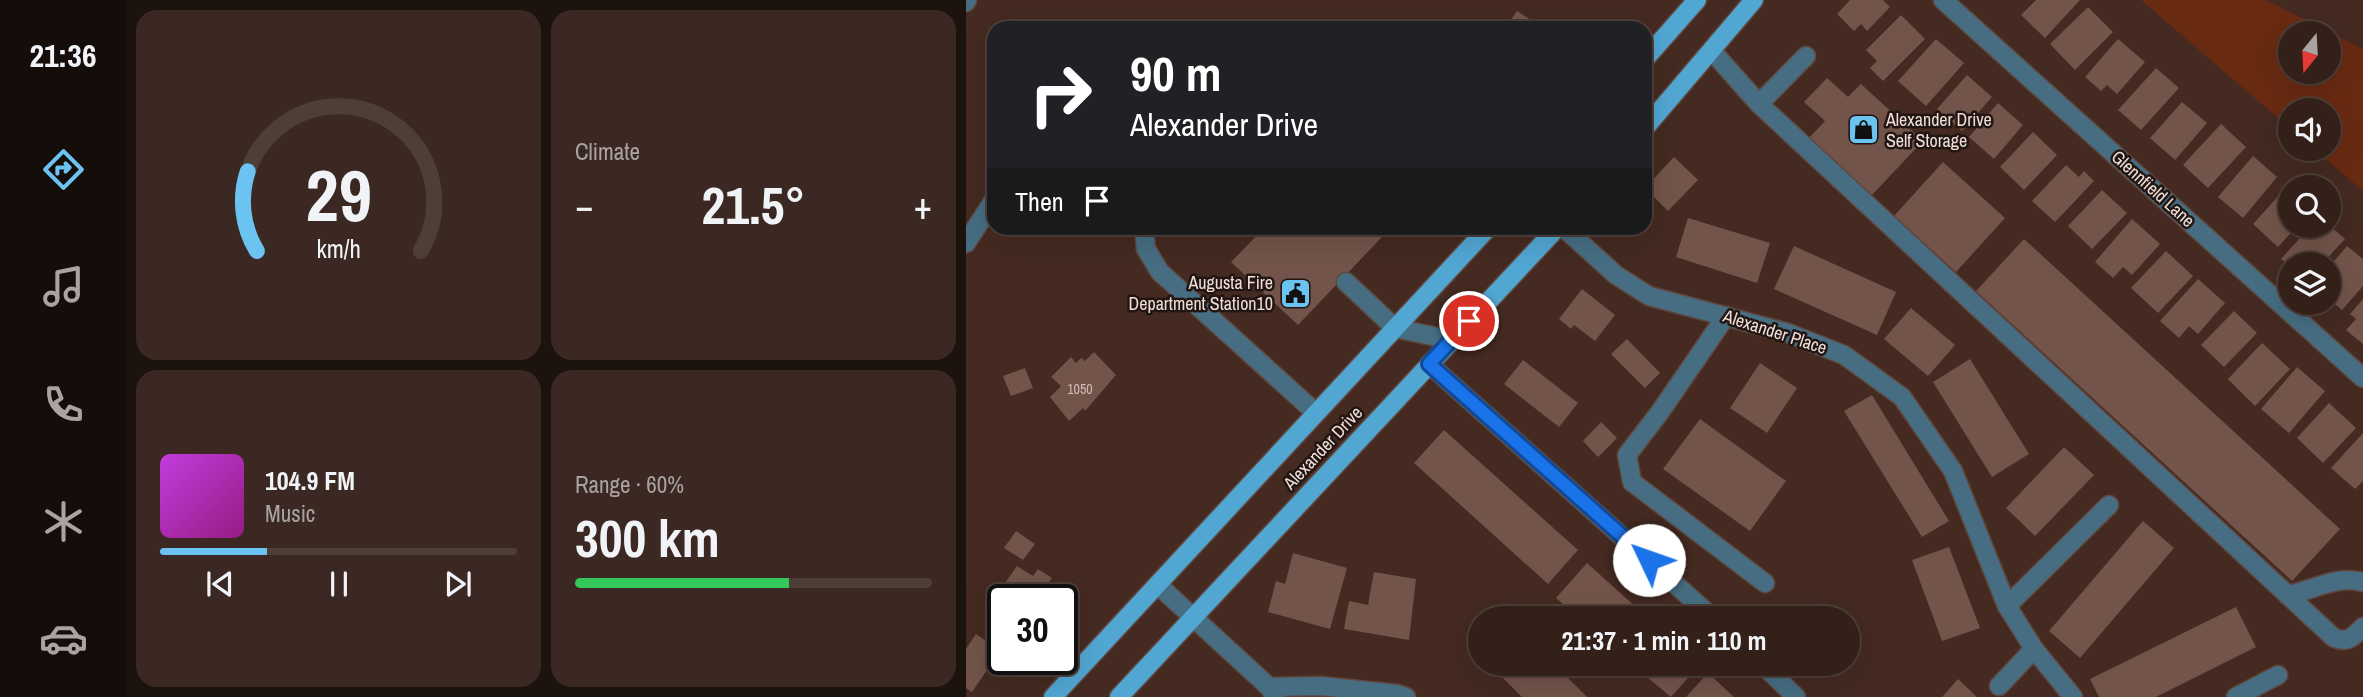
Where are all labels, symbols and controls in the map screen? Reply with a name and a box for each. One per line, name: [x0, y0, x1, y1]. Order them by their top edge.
north arrow: [2278, 21, 2342, 84]
map controls: [2278, 21, 2341, 315]
text: 21:36: [29, 34, 97, 77]
text: 90 m: [1130, 40, 1222, 106]
icon: right: [1015, 49, 1106, 140]
button: sound: [2278, 98, 2341, 161]
text: Alexander Drive: [1130, 103, 1318, 146]
place label: Alexander Drive Self Storage: [1885, 107, 1992, 153]
shop icon: Alexander Drive Self Storage: [1846, 113, 1880, 147]
text: Climate: [575, 136, 640, 167]
street label: Glennfield Lane: [2106, 144, 2200, 233]
icon: directions: [39, 145, 88, 194]
text: 29: [305, 146, 372, 244]
text: 21.5°: [702, 170, 805, 240]
button: search: [2278, 175, 2341, 238]
text: −: [575, 180, 593, 231]
text: +: [914, 180, 932, 231]
icon: arrive: [1078, 182, 1116, 220]
text: Then: [1015, 184, 1064, 219]
text: km/h: [316, 232, 361, 266]
button: layers: [2278, 252, 2341, 315]
icon: music: [39, 262, 88, 311]
place label: Augusta Fire Department Station10: [1129, 270, 1273, 316]
public building icon: Augusta Fire Department Station10: [1279, 276, 1313, 310]
pin: [1439, 291, 1499, 351]
icon: arrive: [1450, 302, 1488, 340]
street label: Alexander Place: [1719, 303, 1830, 360]
icon: phone: [39, 380, 88, 429]
house number: 1050: [1067, 380, 1093, 398]
street label: Alexander Drive: [1277, 400, 1368, 496]
text: 104.9 FM: [265, 463, 355, 498]
text: Range · 60%: [575, 469, 684, 500]
icon: climate: [39, 497, 88, 546]
text: Music: [265, 498, 315, 529]
text: 300 km: [575, 503, 720, 573]
position arrow: [1612, 523, 1686, 597]
icon: previous: [201, 565, 239, 603]
icon: pause: [320, 565, 358, 603]
icon: next: [439, 565, 477, 603]
speed limit sign: 30: [987, 584, 1078, 675]
icon: car: [39, 614, 88, 663]
text: 21:37 · 1 min · 110 m: [1561, 623, 1767, 658]

